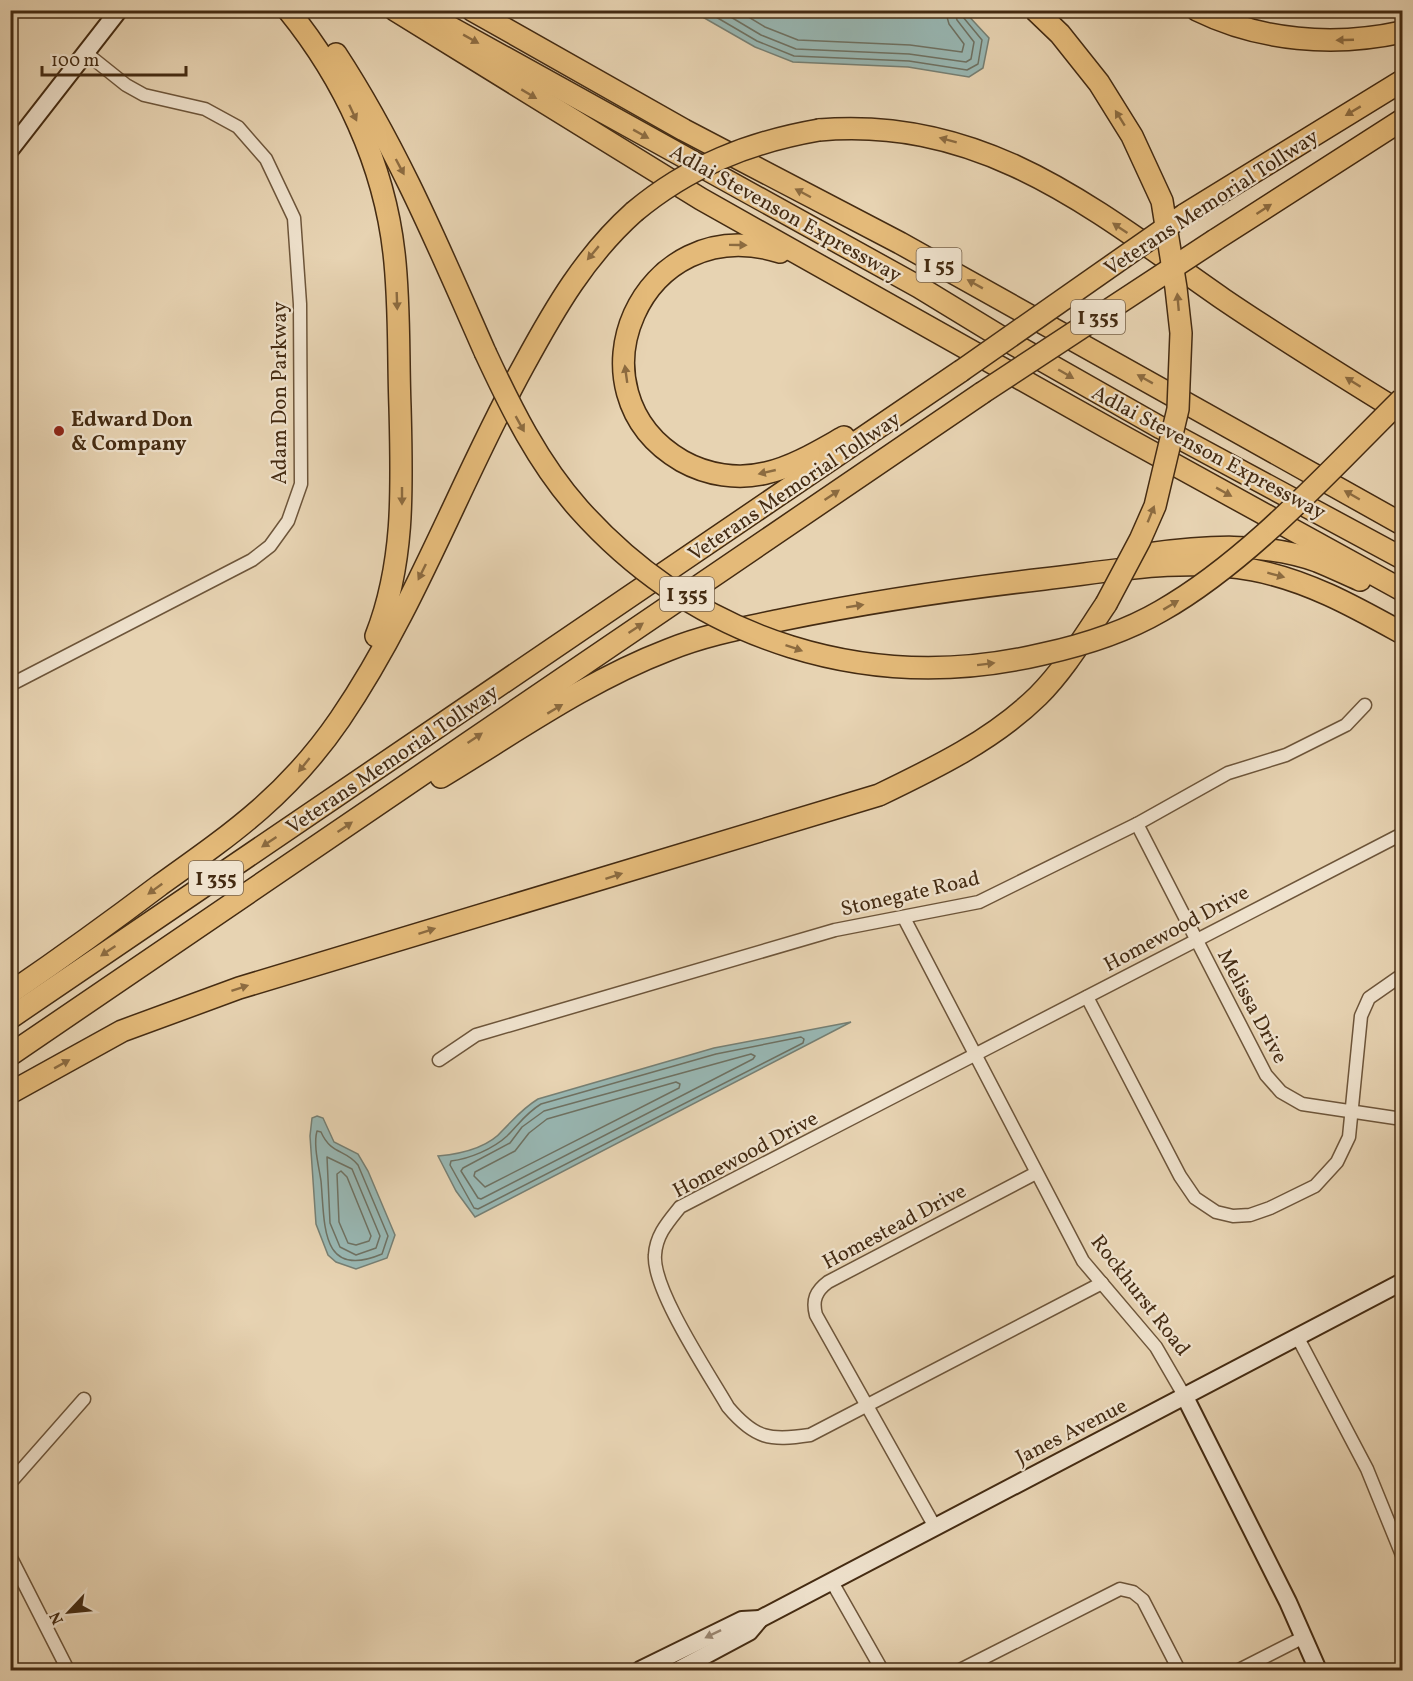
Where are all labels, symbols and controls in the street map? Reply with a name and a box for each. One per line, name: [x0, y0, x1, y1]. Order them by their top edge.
one-way arrow: [462, 34, 479, 44]
one-way arrow: [1335, 36, 1354, 45]
scale bar: [42, 39, 186, 77]
text: 100 m: [51, 49, 100, 74]
one-way arrow: [521, 89, 537, 100]
one-way arrow: [348, 104, 357, 121]
one-way arrow: [1345, 106, 1361, 117]
one-way arrow: [1115, 110, 1126, 126]
street label: Veterans Memorial Tollway: [1099, 123, 1325, 284]
one-way arrow: [633, 129, 650, 139]
one-way arrow: [939, 134, 957, 144]
street label: Adlai Stevenson Expressway: [664, 138, 907, 291]
one-way arrow: [395, 158, 405, 175]
one-way arrow: [794, 188, 811, 197]
one-way arrow: [1256, 203, 1273, 214]
one-way arrow: [1113, 222, 1129, 234]
one-way arrow: [729, 240, 748, 250]
one-way arrow: [587, 245, 600, 260]
road number: I 55: [916, 248, 962, 282]
one-way arrow: [966, 279, 983, 289]
one-way arrow: [392, 292, 402, 311]
one-way arrow: [1173, 292, 1183, 311]
road number: I 355: [1071, 300, 1125, 334]
street label: Adam Don Parkway: [266, 301, 295, 485]
one-way arrow: [621, 365, 630, 384]
one-way arrow: [1058, 369, 1074, 380]
one-way arrow: [1136, 374, 1153, 384]
one-way arrow: [1345, 377, 1361, 388]
street label: Adlai Stevenson Expressway: [1086, 379, 1331, 528]
street label: Veterans Memorial Tollway: [683, 405, 907, 569]
place label: Edward Don & Company: [71, 406, 193, 459]
one-way arrow: [515, 415, 525, 432]
marker: Edward Don & Company: [52, 424, 66, 438]
one-way arrow: [758, 468, 776, 478]
one-way arrow: [397, 486, 407, 505]
one-way arrow: [1216, 487, 1233, 497]
one-way arrow: [824, 489, 840, 501]
one-way arrow: [1343, 490, 1360, 500]
one-way arrow: [1147, 505, 1156, 523]
one-way arrow: [417, 564, 426, 581]
one-way arrow: [1267, 571, 1285, 581]
road number: I 355: [660, 577, 714, 611]
one-way arrow: [1163, 600, 1179, 611]
one-way arrow: [846, 601, 865, 610]
one-way arrow: [628, 622, 644, 634]
one-way arrow: [785, 644, 803, 653]
one-way arrow: [977, 660, 996, 669]
street label: Veterans Memorial Tollway: [281, 678, 505, 842]
one-way arrow: [547, 704, 564, 714]
one-way arrow: [467, 732, 483, 744]
one-way arrow: [298, 757, 311, 772]
one-way arrow: [336, 821, 352, 833]
one-way arrow: [262, 836, 278, 848]
road number: I 355: [189, 861, 243, 895]
street label: Stonegate Road: [838, 864, 983, 925]
one-way arrow: [605, 871, 623, 880]
street label: Homewood Drive: [1099, 879, 1255, 980]
one-way arrow: [147, 883, 162, 895]
one-way arrow: [418, 926, 436, 936]
street label: Melissa Drive: [1209, 944, 1294, 1069]
one-way arrow: [100, 946, 116, 957]
one-way arrow: [231, 983, 249, 992]
one-way arrow: [53, 1059, 70, 1069]
street label: Homewood Drive: [668, 1105, 824, 1206]
street label: Homestead Drive: [818, 1177, 972, 1278]
street label: Rockhurst Road: [1083, 1229, 1196, 1363]
street label: Janes Avenue: [1011, 1392, 1133, 1473]
north arrow: [39, 1582, 99, 1642]
text: N: [45, 1607, 70, 1628]
one-way arrow: [704, 1629, 721, 1638]

